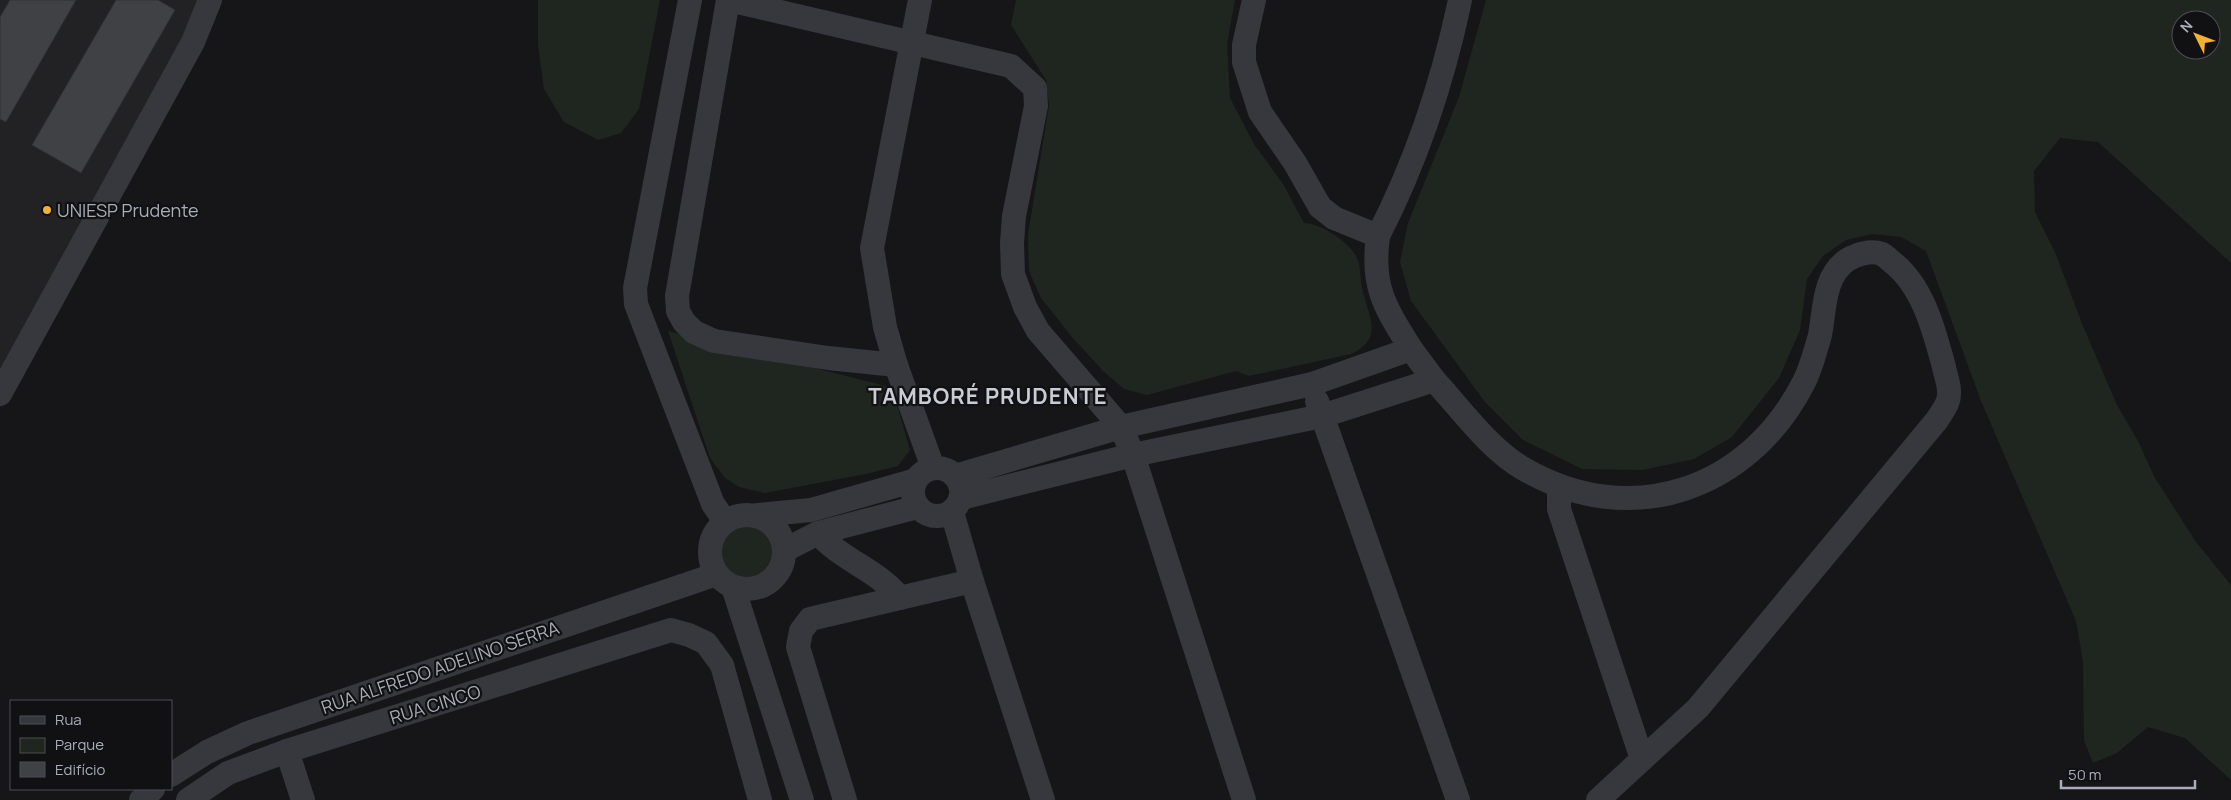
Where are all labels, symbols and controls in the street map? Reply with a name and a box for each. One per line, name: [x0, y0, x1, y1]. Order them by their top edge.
north arrow: [2171, 10, 2221, 60]
text: N: [2176, 16, 2196, 36]
place label: UNIESP Prudente: [57, 198, 199, 222]
marker: UNIESP Prudente: [41, 204, 53, 216]
district label: TAMBORÉ PRUDENTE: [868, 381, 1108, 411]
street label: RUA ALFREDO ADELINO SERRA: [318, 615, 563, 719]
street label: RUA CINCO: [387, 679, 483, 729]
legend: [10, 700, 172, 790]
text: Rua: [55, 709, 82, 730]
text: Parque: [55, 734, 104, 755]
scale bar: [2061, 758, 2195, 790]
text: Edifício: [55, 759, 106, 780]
text: 50 m: [2068, 764, 2102, 785]

